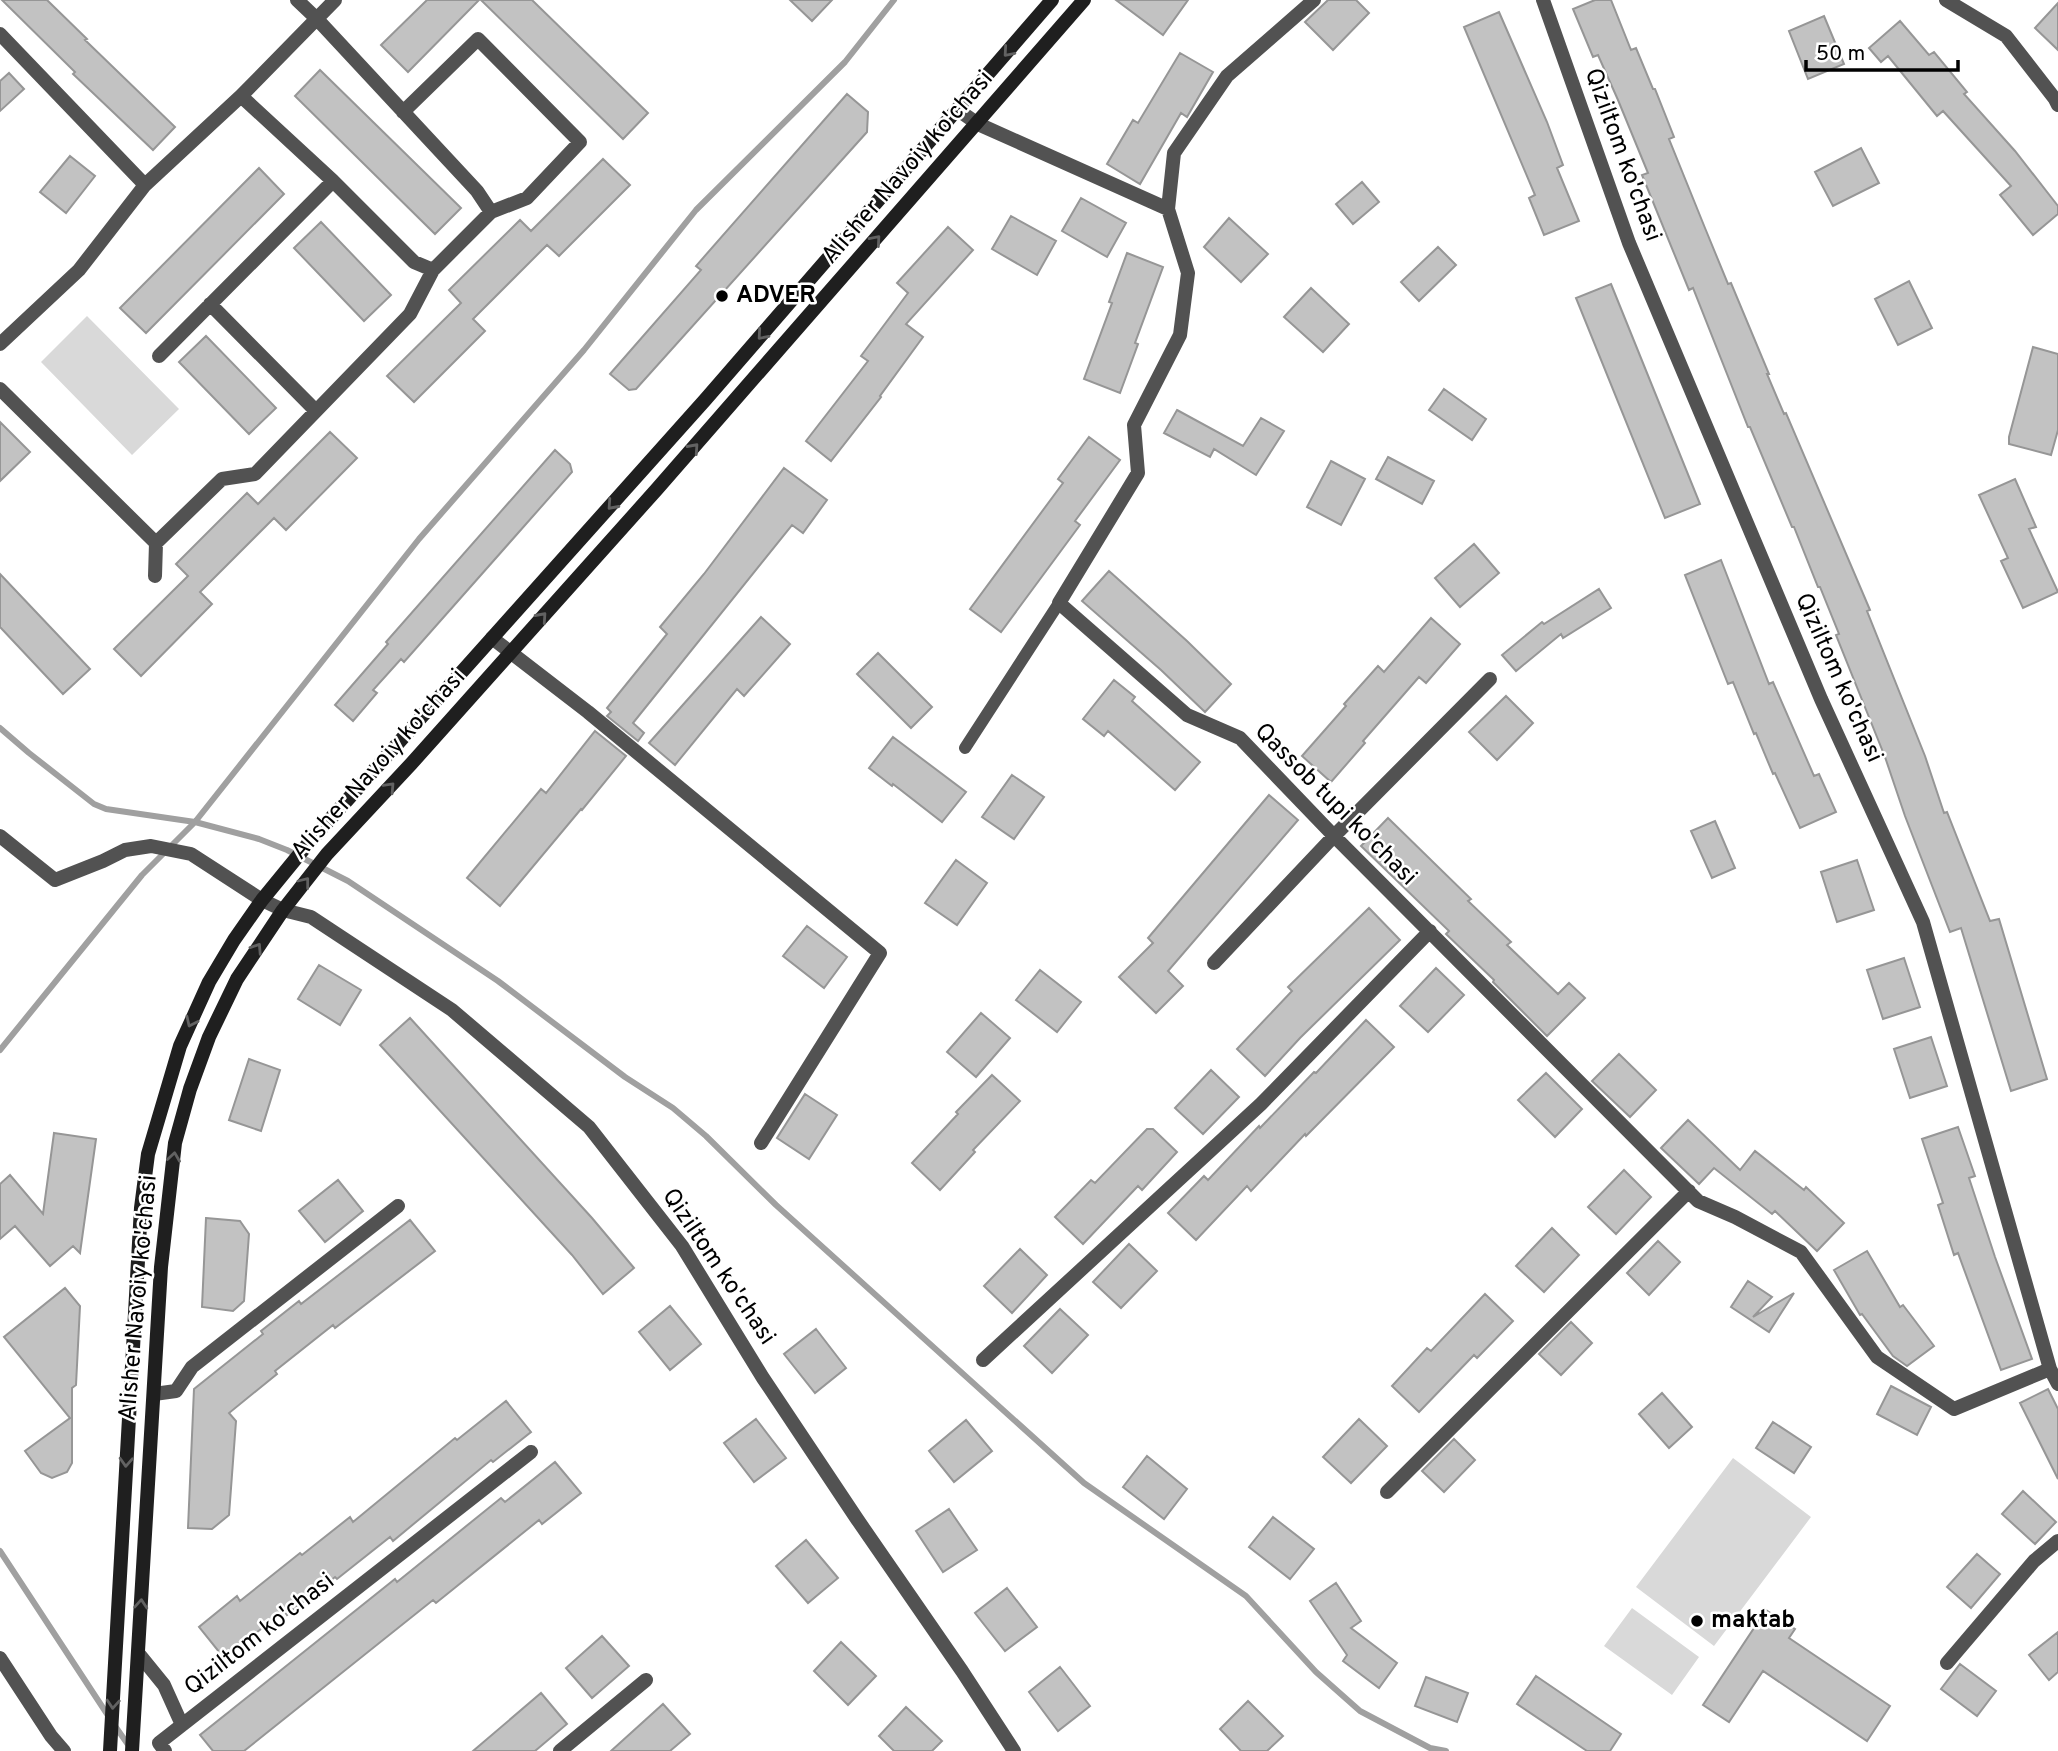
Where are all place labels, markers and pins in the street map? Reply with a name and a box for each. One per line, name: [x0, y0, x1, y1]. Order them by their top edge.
place label: ADVER: [736, 281, 816, 311]
marker: ADVER: [714, 288, 730, 304]
place label: maktab: [1711, 1606, 1795, 1636]
marker: maktab: [1689, 1613, 1705, 1629]

